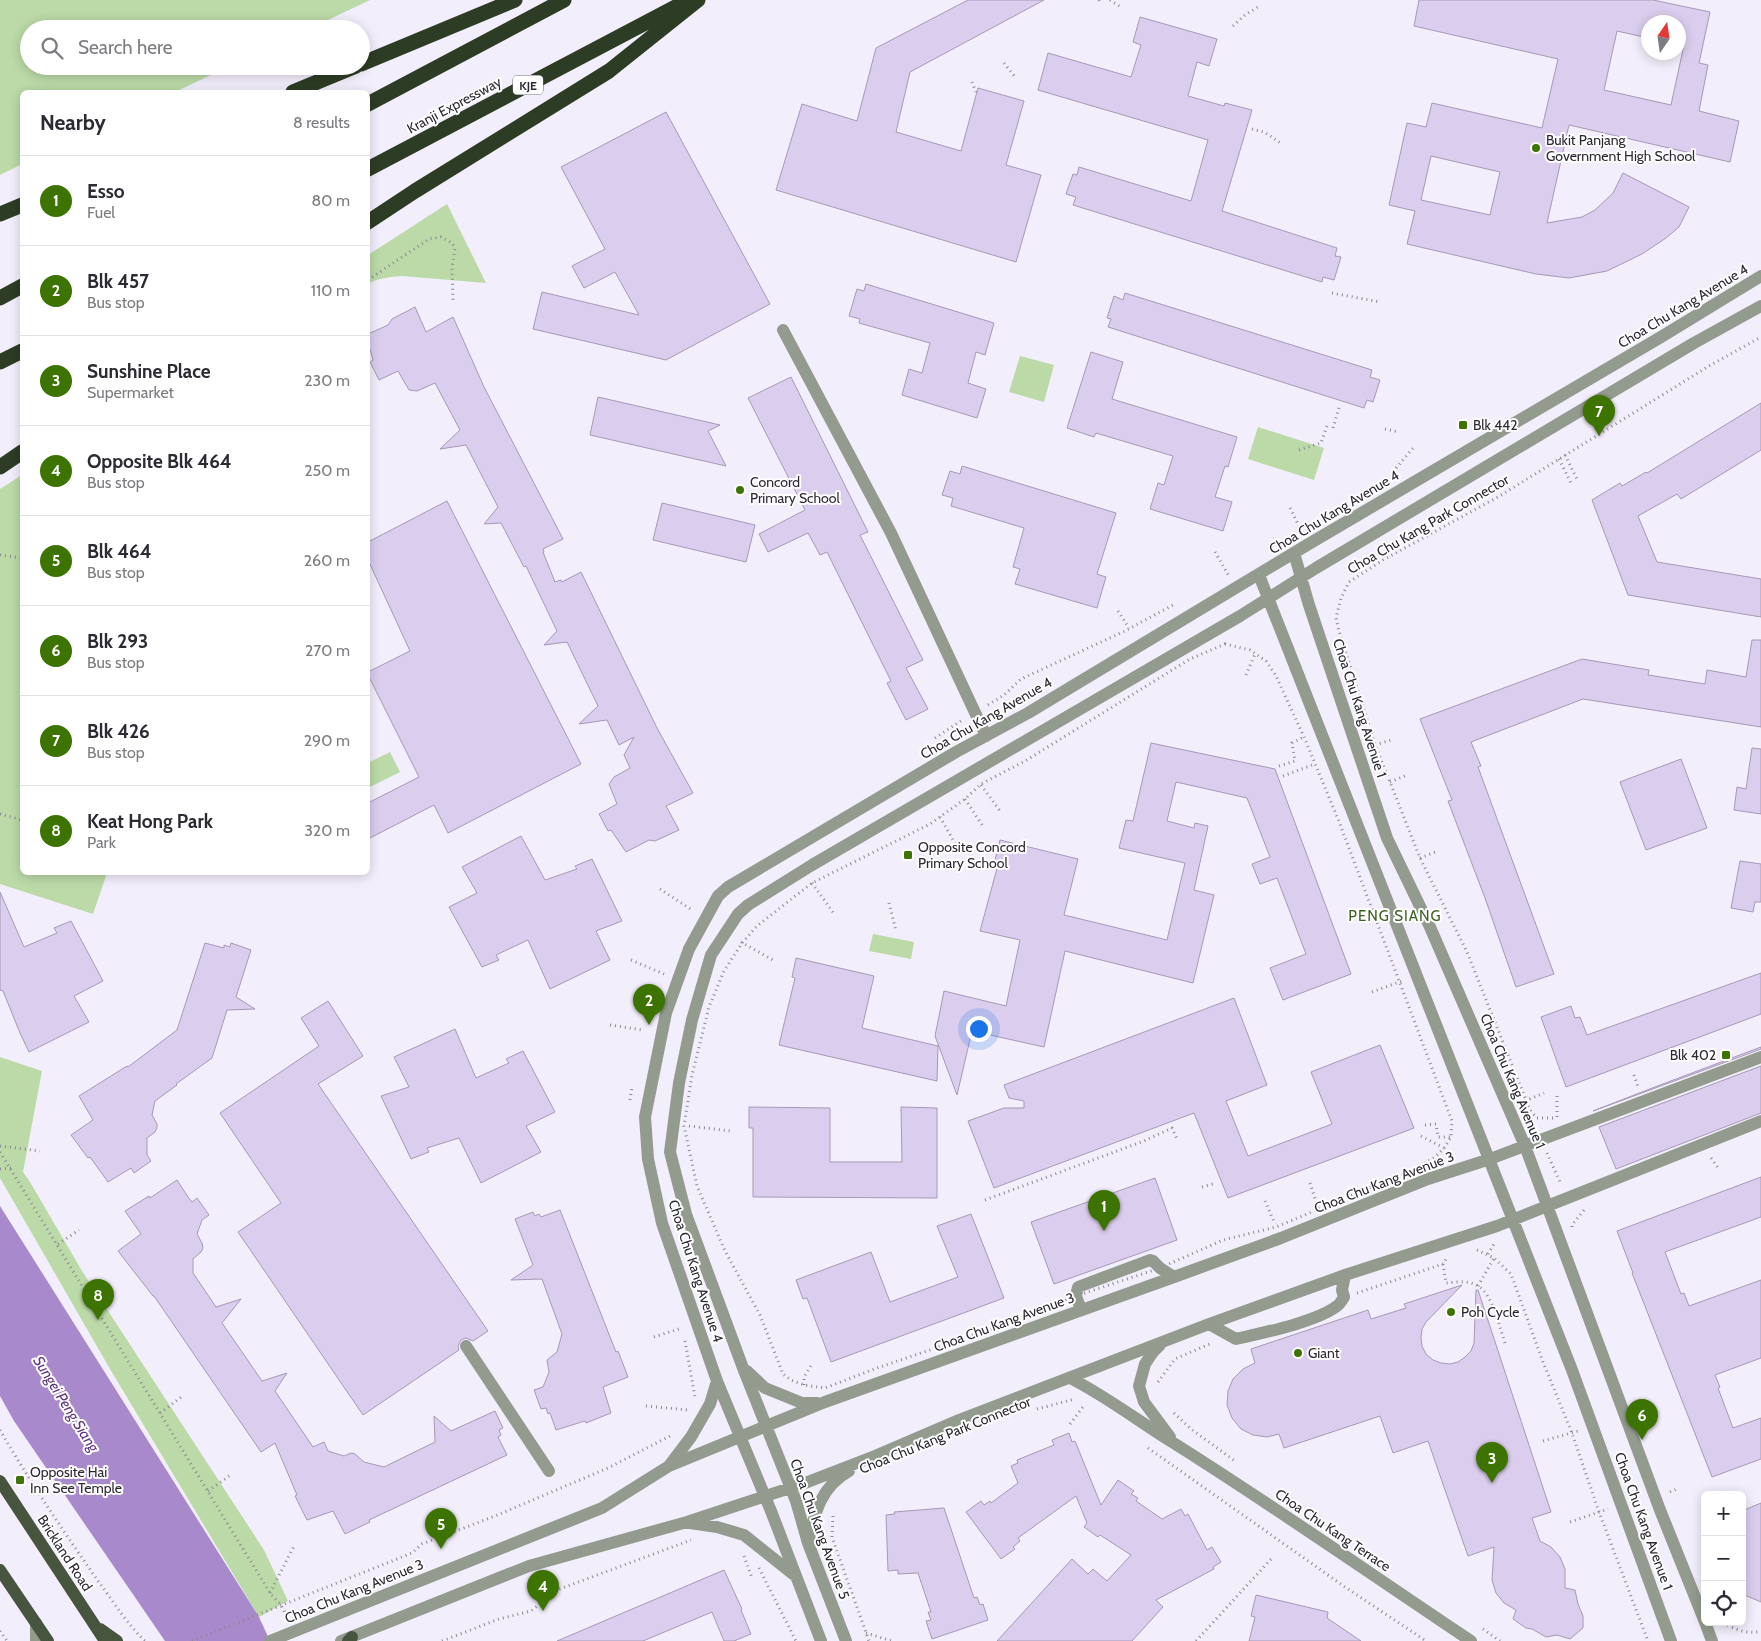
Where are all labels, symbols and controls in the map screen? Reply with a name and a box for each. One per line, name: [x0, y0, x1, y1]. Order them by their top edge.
north arrow: [1641, 15, 1686, 60]
search box: [20, 20, 370, 75]
icon: search: [38, 34, 66, 62]
text: Search here: [78, 36, 172, 59]
street label: Kranji Expressway: [404, 72, 504, 138]
road number: KJE: [513, 76, 543, 94]
text: Nearby: [40, 110, 106, 135]
text: 8 results: [293, 113, 350, 132]
place label: Bukit Panjang Government High School: [1546, 131, 1696, 165]
marker: Bukit Panjang Government High School: [1530, 142, 1542, 154]
text: Esso: [87, 180, 125, 203]
text: 1: [53, 191, 59, 210]
text: 80 m: [312, 191, 350, 210]
text: Fuel: [87, 203, 115, 222]
street label: Choa Chu Kang Avenue 4: [1615, 260, 1751, 352]
text: Blk 457: [87, 270, 149, 293]
text: 2: [52, 281, 60, 300]
text: 110 m: [311, 281, 350, 300]
text: Bus stop: [87, 293, 145, 312]
text: Sunshine Place: [87, 360, 211, 383]
text: 3: [52, 371, 60, 390]
text: 230 m: [304, 371, 350, 390]
text: Supermarket: [87, 383, 174, 402]
pin: 7: [1583, 395, 1615, 436]
place label: Blk 442: [1473, 416, 1518, 434]
marker: Blk 442: [1457, 419, 1469, 431]
text: Opposite Blk 464: [87, 450, 232, 473]
text: 4: [51, 461, 61, 480]
text: 250 m: [304, 461, 350, 480]
street label: Choa Chu Kang Avenue 4: [1266, 466, 1402, 558]
street label: Choa Chu Kang Park Connector: [1344, 470, 1512, 578]
text: Bus stop: [87, 473, 145, 492]
place label: Concord Primary School: [750, 473, 840, 507]
marker: Concord Primary School: [734, 484, 746, 496]
text: Blk 464: [87, 540, 152, 563]
text: 5: [52, 551, 60, 570]
text: 260 m: [304, 551, 350, 570]
text: Bus stop: [87, 563, 145, 582]
text: Blk 293: [87, 630, 148, 653]
street label: Choa Chu Kang Avenue 1: [1329, 636, 1391, 780]
text: 6: [52, 641, 61, 660]
text: 270 m: [305, 641, 350, 660]
text: Bus stop: [87, 653, 145, 672]
street label: Choa Chu Kang Avenue 4: [917, 673, 1055, 763]
text: Blk 426: [87, 720, 150, 743]
text: 7: [52, 731, 60, 750]
text: 290 m: [304, 731, 350, 750]
text: Bus stop: [87, 743, 145, 762]
text: Keat Hong Park: [87, 810, 213, 833]
text: 8: [51, 821, 61, 840]
text: 320 m: [304, 821, 350, 840]
text: Park: [87, 833, 116, 852]
place label: Opposite Concord Primary School: [918, 838, 1026, 872]
marker: Opposite Concord Primary School: [902, 849, 914, 861]
district label: PENG SIANG: [1348, 907, 1442, 925]
pin: 2: [633, 984, 665, 1025]
street label: Choa Chu Kang Avenue 1: [1476, 1011, 1550, 1151]
your location: [966, 1016, 992, 1042]
place label: Blk 402: [1670, 1046, 1716, 1064]
marker: Blk 402: [1720, 1049, 1732, 1061]
street label: Choa Chu Kang Avenue 3: [1312, 1147, 1456, 1217]
pin: 1: [1088, 1190, 1120, 1231]
street label: Choa Chu Kang Avenue 4: [664, 1197, 728, 1345]
pin: 8: [82, 1279, 114, 1320]
street label: Choa Chu Kang Avenue 3: [931, 1288, 1077, 1356]
place label: Poh Cycle: [1461, 1303, 1519, 1321]
marker: Poh Cycle: [1445, 1306, 1457, 1318]
place label: Giant: [1308, 1344, 1340, 1362]
marker: Giant: [1292, 1347, 1304, 1359]
water label: Sungei Peng Siang: [29, 1353, 103, 1456]
street label: Choa Chu Kang Park Connector: [857, 1392, 1034, 1478]
pin: 6: [1626, 1399, 1658, 1440]
pin: 3: [1476, 1442, 1508, 1483]
street label: Choa Chu Kang Avenue 1: [1611, 1450, 1677, 1592]
street label: Choa Chu Kang Avenue 5: [786, 1456, 854, 1602]
place label: Opposite Hai Inn See Temple: [30, 1463, 122, 1497]
marker: Opposite Hai Inn See Temple: [14, 1474, 26, 1486]
street label: Choa Chu Kang Terrace: [1272, 1485, 1394, 1575]
map controls: [1701, 1491, 1746, 1626]
button: +: [1701, 1491, 1746, 1536]
pin: 5: [425, 1508, 457, 1549]
street label: Brickland Road: [34, 1511, 96, 1595]
button: −: [1701, 1536, 1746, 1581]
street label: Choa Chu Kang Avenue 3: [282, 1555, 426, 1627]
pin: 4: [527, 1570, 559, 1611]
button: locate: [1701, 1581, 1746, 1626]

